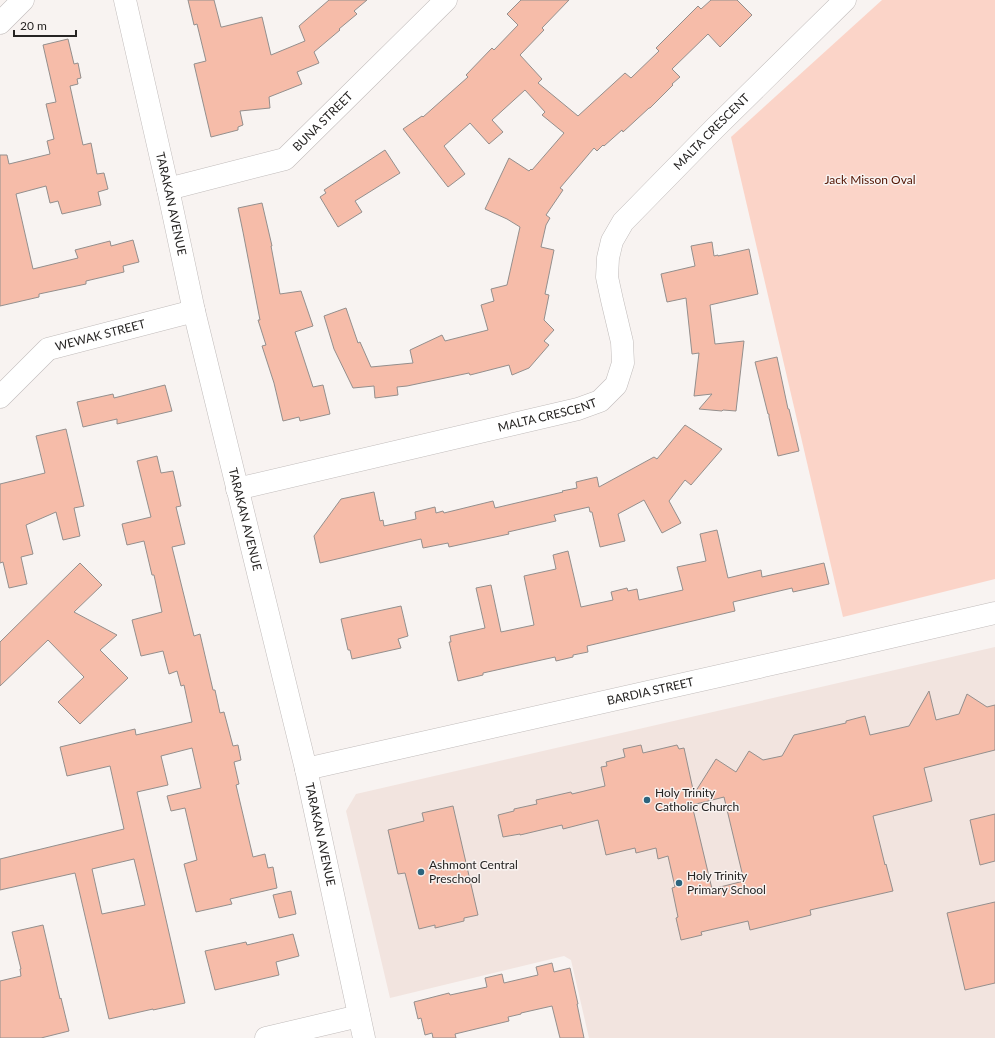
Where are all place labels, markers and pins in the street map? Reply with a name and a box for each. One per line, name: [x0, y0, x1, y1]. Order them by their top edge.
place label: Holy Trinity Catholic Church: [655, 785, 739, 814]
marker: Holy Trinity Catholic Church: [642, 795, 652, 805]
place label: Ashmont Central Preschool: [429, 857, 518, 886]
marker: Ashmont Central Preschool: [416, 867, 426, 877]
place label: Holy Trinity Primary School: [687, 868, 766, 897]
marker: Holy Trinity Primary School: [674, 878, 684, 888]

